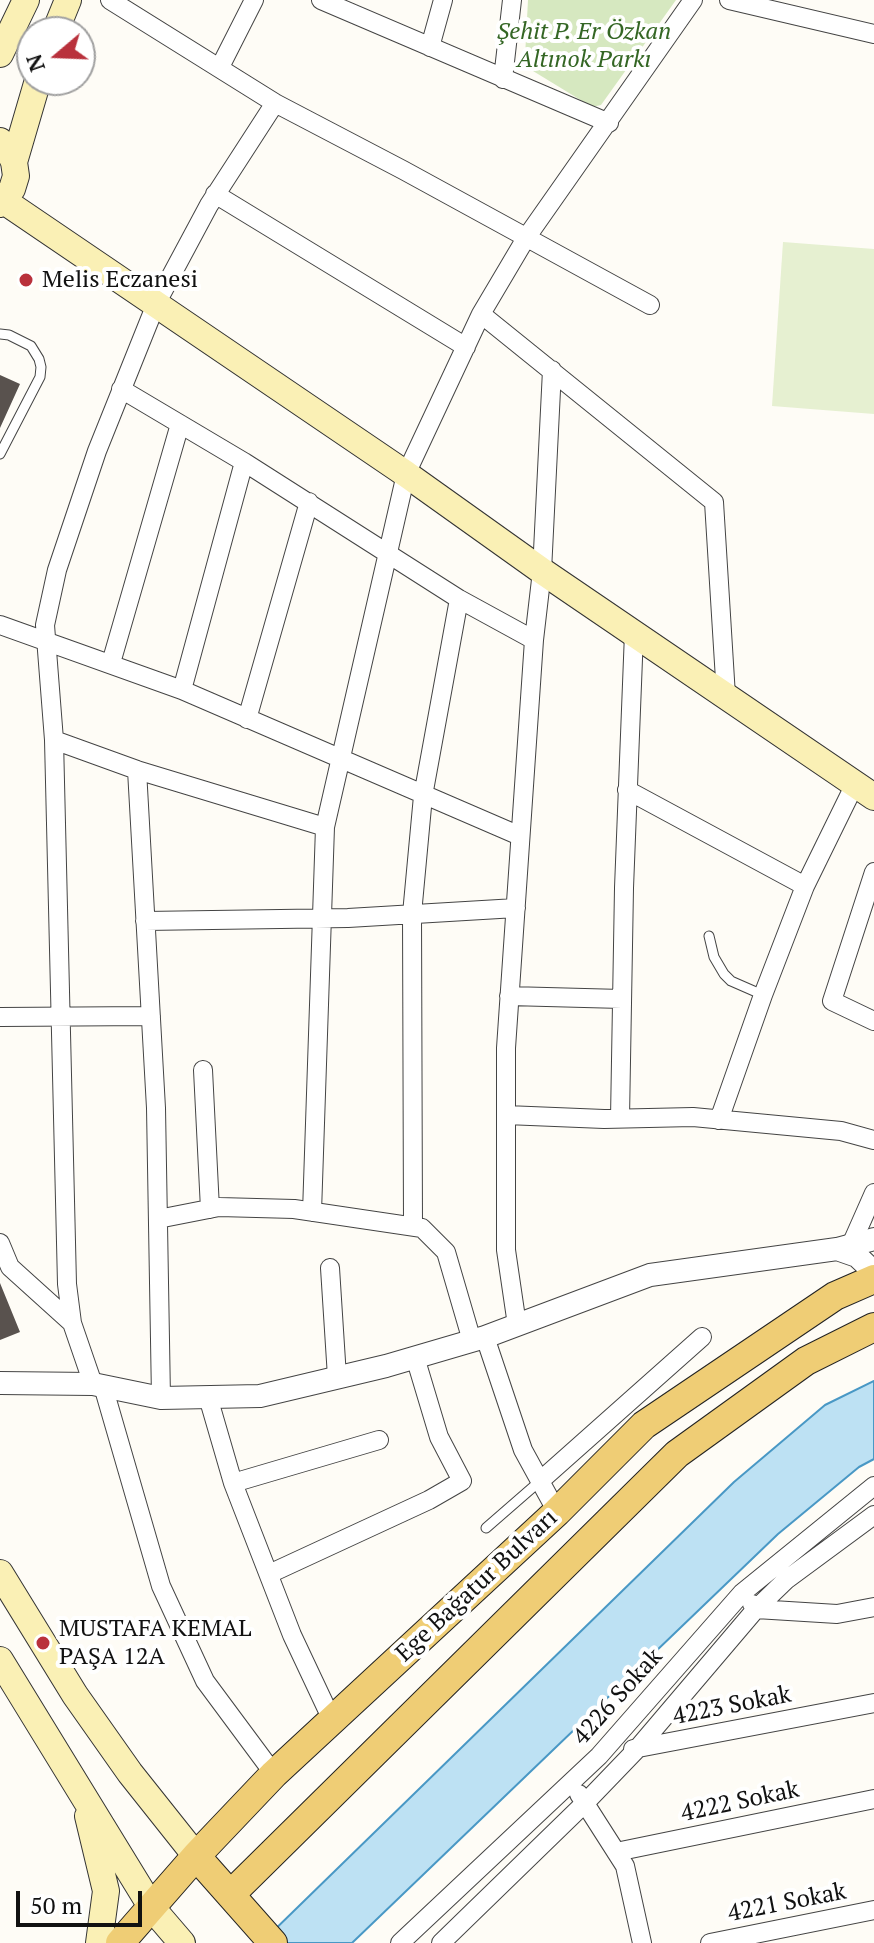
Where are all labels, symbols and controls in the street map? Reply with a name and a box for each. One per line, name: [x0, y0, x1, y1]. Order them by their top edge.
north arrow: [16, 16, 96, 96]
park label: Şehit P. Er Özkan Altınok Parkı: [497, 18, 671, 74]
text: N: [18, 51, 51, 76]
place label: Melis Eczanesi: [42, 266, 198, 294]
marker: Melis Eczanesi: [17, 271, 35, 289]
street label: Ege Bağatur Bulvarı: [390, 1504, 564, 1668]
place label: MUSTAFA KEMAL PAŞA 12A: [59, 1615, 251, 1671]
marker: MUSTAFA KEMAL PAŞA 12A: [34, 1634, 52, 1652]
street label: 4226 Sokak: [567, 1643, 669, 1751]
street label: 4223 Sokak: [670, 1680, 794, 1732]
street label: 4222 Sokak: [678, 1775, 802, 1829]
scale bar: [20, 1875, 146, 1925]
street label: 4221 Sokak: [725, 1877, 849, 1929]
text: 50 m: [30, 1889, 82, 1921]

